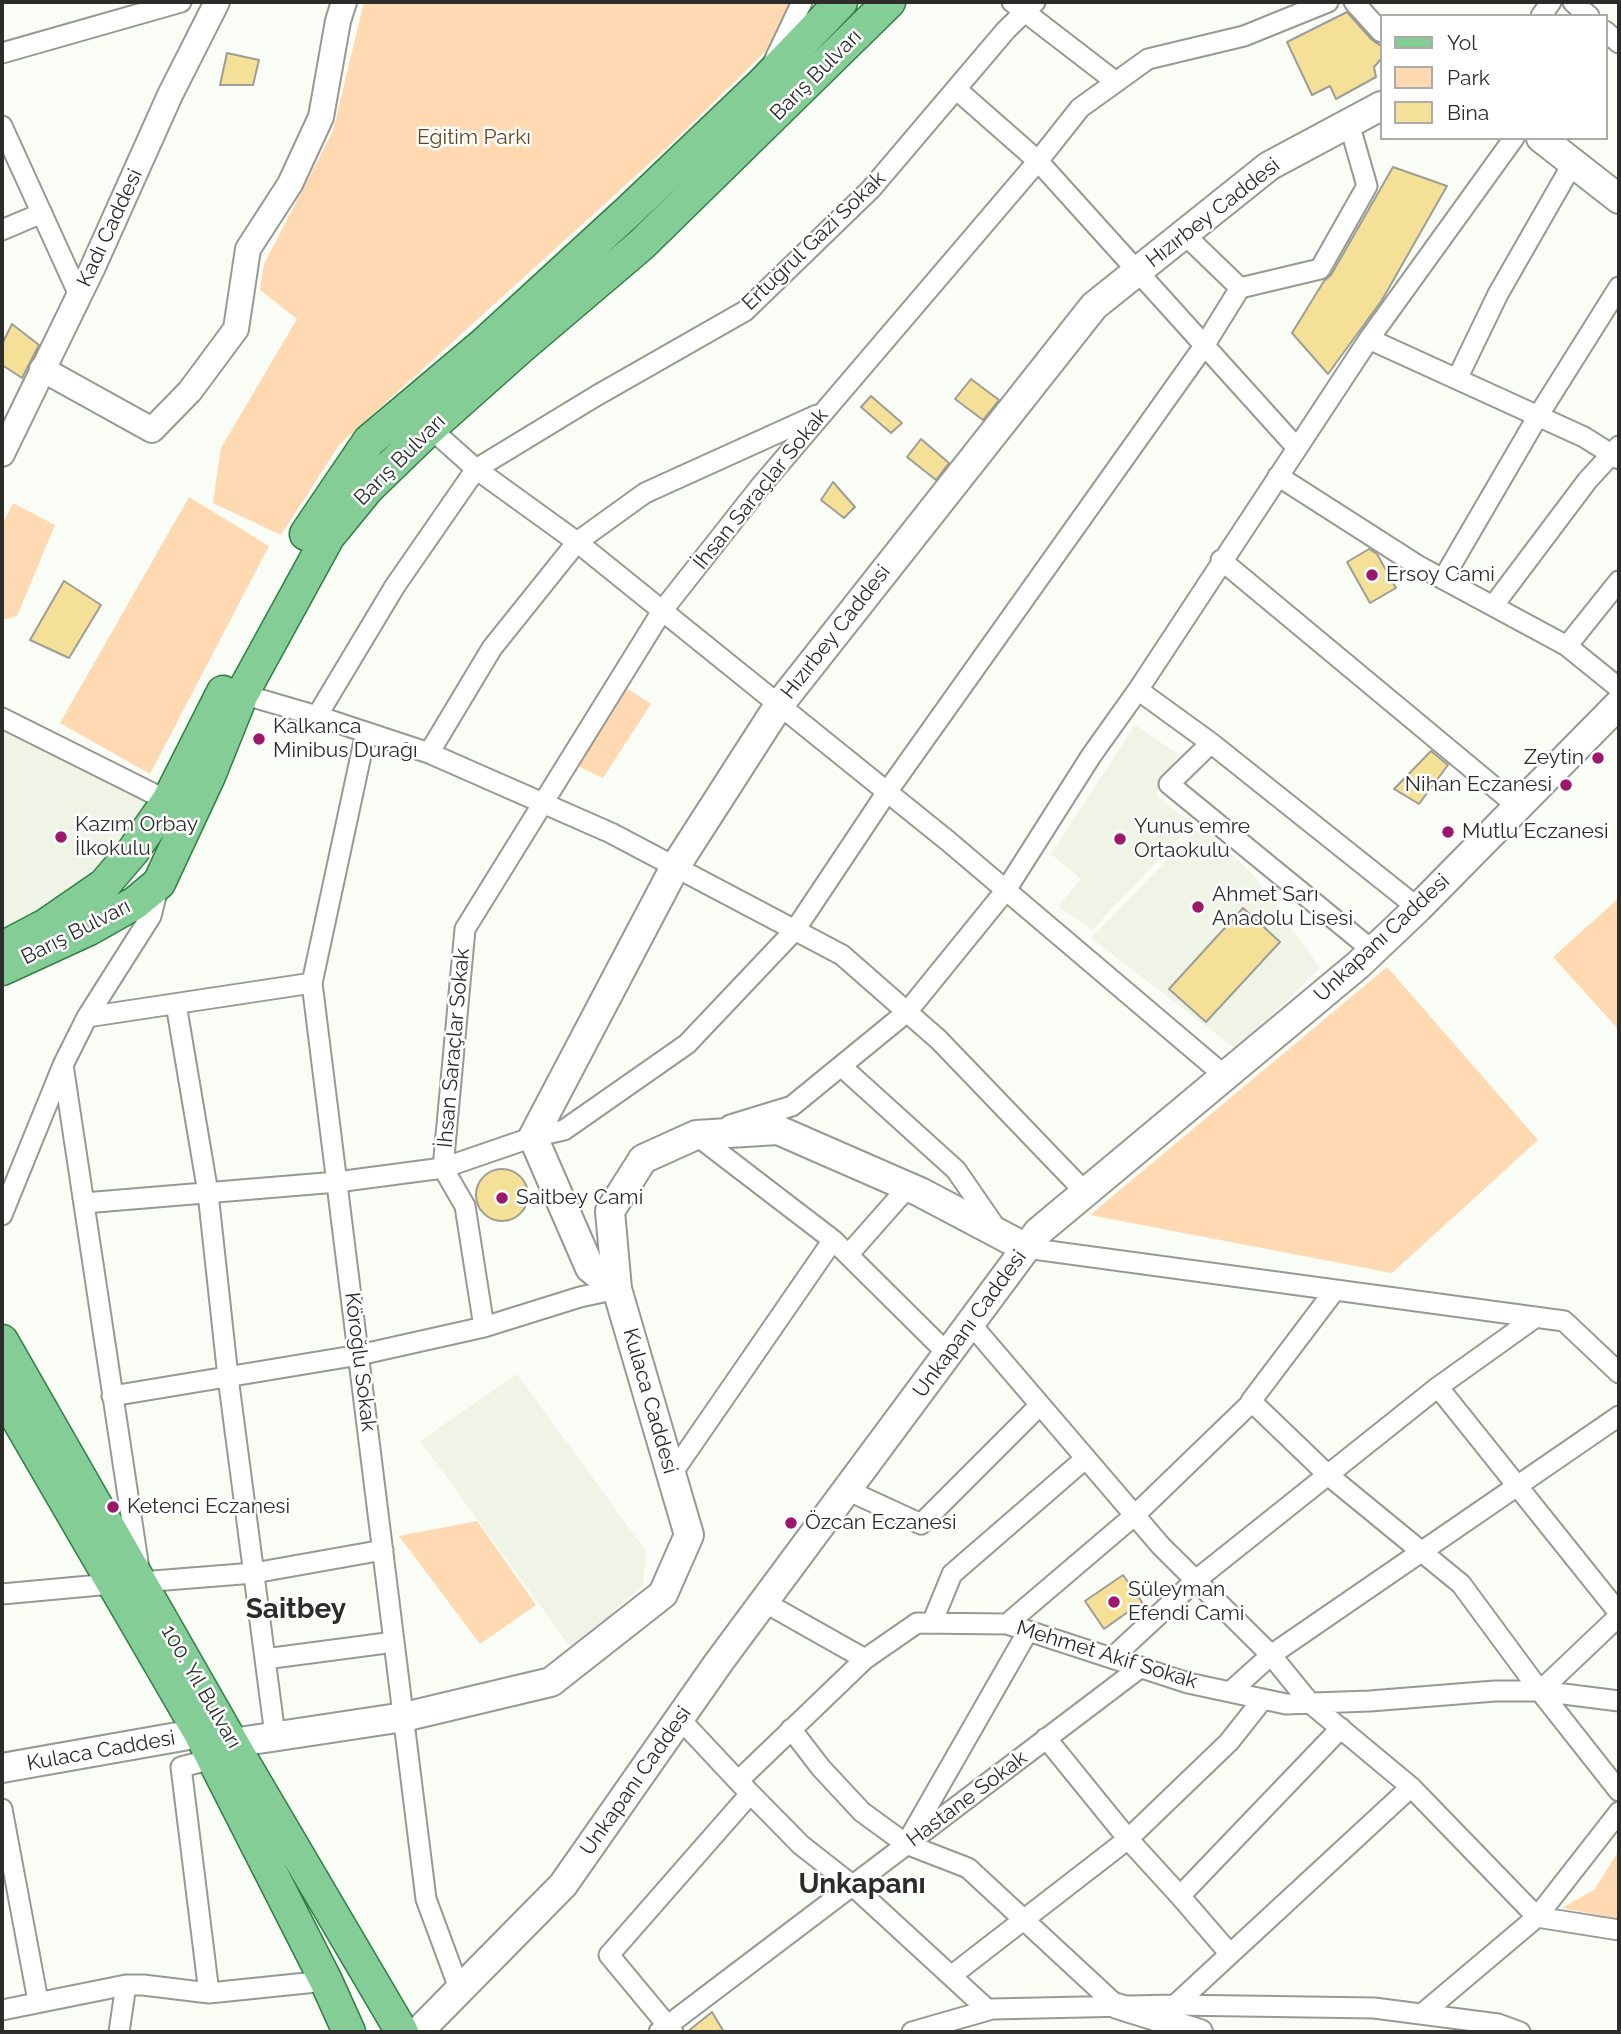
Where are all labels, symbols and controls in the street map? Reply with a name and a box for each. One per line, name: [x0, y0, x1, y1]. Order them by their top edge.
legend: [1380, 14, 1607, 140]
street label: Barış Bulvarı: [765, 24, 867, 126]
text: Yol: [1447, 30, 1477, 55]
text: Park: [1447, 65, 1490, 90]
text: Bina: [1447, 100, 1489, 125]
park label: Eğitim Parkı: [417, 125, 531, 151]
street label: Hızırbey Caddesi: [1141, 153, 1285, 273]
street label: Kadı Caddesi: [72, 165, 148, 291]
street label: Ertuğrul Gazi Sokak: [737, 166, 891, 316]
street label: İhsan Saraçlar Sokak: [688, 403, 834, 575]
street label: Barış Bulvarı: [349, 409, 451, 511]
street label: Hızırbey Caddesi: [776, 560, 896, 704]
place label: Ersoy Cami: [1386, 562, 1495, 588]
marker: Ersoy Cami: [1364, 567, 1380, 583]
place label: Kalkanca Minibus Durağı: [273, 714, 418, 764]
marker: Kalkanca Minibus Durağı: [251, 731, 267, 747]
place label: Zeytin: [1524, 745, 1584, 771]
marker: Zeytin: [1590, 750, 1606, 766]
place label: Nihan Eczanesi: [1405, 772, 1552, 798]
marker: Nihan Eczanesi: [1558, 777, 1574, 793]
place label: Kazım Orbay İlkokulu: [75, 812, 198, 862]
place label: Yunus emre Ortaokulu: [1134, 814, 1250, 864]
place label: Mutlu Eczanesi: [1462, 819, 1609, 845]
marker: Mutlu Eczanesi: [1440, 824, 1456, 840]
marker: Kazım Orbay İlkokulu: [53, 829, 69, 845]
marker: Yunus emre Ortaokulu: [1112, 831, 1128, 847]
street label: Unkapanı Caddesi: [1309, 869, 1455, 1007]
place label: Ahmet Sarı Anadolu Lisesi: [1212, 882, 1353, 932]
street label: Barış Bulvarı: [17, 894, 135, 970]
marker: Ahmet Sarı Anadolu Lisesi: [1190, 899, 1206, 915]
street label: İhsan Saraçlar Sokak: [433, 947, 475, 1149]
place label: Saitbey Cami: [516, 1185, 643, 1211]
marker: Saitbey Cami: [494, 1190, 510, 1206]
street label: Unkapanı Caddesi: [908, 1245, 1032, 1403]
street label: Köroğlu Sokak: [339, 1291, 381, 1433]
street label: Kulaca Caddesi: [617, 1325, 683, 1477]
place label: Ketenci Eczanesi: [127, 1494, 290, 1520]
marker: Ketenci Eczanesi: [105, 1499, 121, 1515]
place label: Özcan Eczanesi: [805, 1510, 957, 1536]
marker: Özcan Eczanesi: [783, 1515, 799, 1531]
place label: Süleyman Efendi Cami: [1128, 1577, 1244, 1627]
district label: Saitbey: [246, 1593, 346, 1627]
marker: Süleyman Efendi Cami: [1106, 1594, 1122, 1610]
street label: Mehmet Akif Sokak: [1014, 1615, 1200, 1695]
street label: 100. Yıl Bulvarı: [156, 1621, 246, 1753]
street label: Unkapanı Caddesi: [575, 1702, 697, 1860]
street label: Kulaca Caddesi: [25, 1726, 177, 1776]
street label: Hastane Sokak: [902, 1746, 1032, 1852]
district label: Unkapanı: [798, 1868, 926, 1902]

